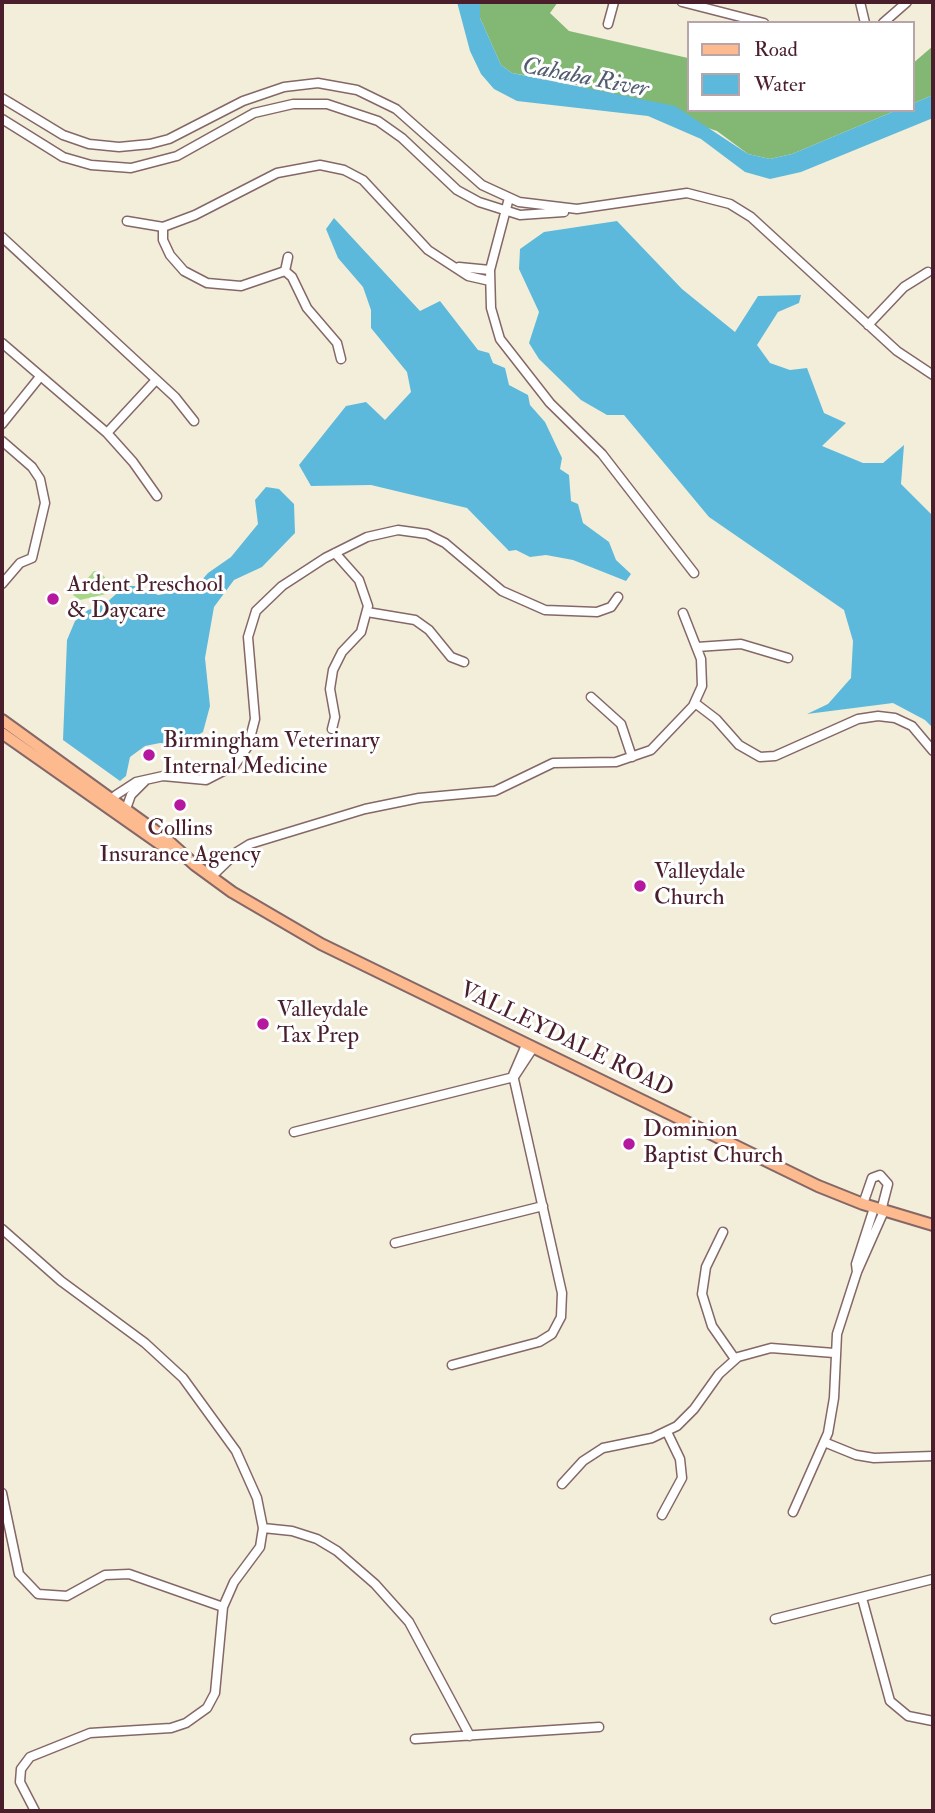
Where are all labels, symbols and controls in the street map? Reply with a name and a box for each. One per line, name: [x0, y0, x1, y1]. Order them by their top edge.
legend: [687, 21, 914, 112]
text: Road: [754, 36, 798, 63]
water label: Cahaba River: [520, 53, 650, 105]
text: Water: [754, 71, 806, 98]
place label: Ardent Preschool & Daycare: [67, 572, 224, 626]
marker: Ardent Preschool & Daycare: [45, 591, 61, 607]
place label: Birmingham Veterinary Internal Medicine: [163, 728, 380, 782]
marker: Birmingham Veterinary Internal Medicine: [141, 747, 157, 763]
marker: Collins Insurance Agency: [172, 797, 188, 813]
place label: Collins Insurance Agency: [99, 816, 261, 870]
place label: Valleydale Church: [654, 859, 745, 913]
marker: Valleydale Church: [632, 878, 648, 894]
street label: VALLEYDALE ROAD: [455, 977, 677, 1105]
place label: Valleydale Tax Prep: [277, 997, 368, 1051]
marker: Valleydale Tax Prep: [255, 1016, 271, 1032]
place label: Dominion Baptist Church: [643, 1117, 783, 1171]
marker: Dominion Baptist Church: [621, 1136, 637, 1152]

